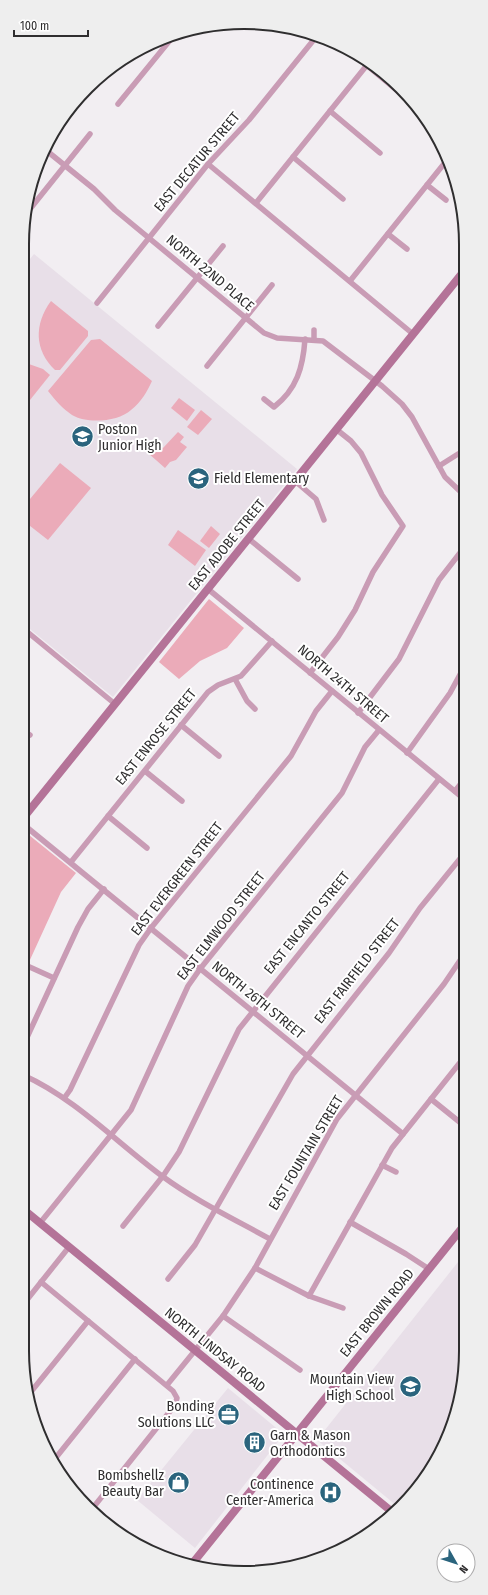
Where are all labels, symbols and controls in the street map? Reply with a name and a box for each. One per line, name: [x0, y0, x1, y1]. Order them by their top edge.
scale bar: [14, 12, 88, 38]
text: 100 m: [20, 19, 49, 33]
street label: EAST DECATUR STREET: [150, 108, 244, 215]
street label: NORTH 22ND PLACE: [163, 231, 258, 315]
place label: Poston Junior High: [98, 421, 162, 454]
school or university icon: Poston Junior High: [70, 424, 96, 450]
school or university icon: Field Elementary: [186, 465, 212, 491]
place label: Field Elementary: [214, 470, 310, 487]
street label: EAST ADOBE STREET: [185, 496, 269, 594]
street label: NORTH 24TH STREET: [294, 641, 392, 727]
street label: EAST ENROSE STREET: [112, 685, 200, 789]
street label: EAST EVERGREEN STREET: [127, 819, 227, 939]
street label: EAST ELMWOOD STREET: [173, 868, 269, 984]
street label: EAST ENCANTO STREET: [260, 868, 354, 978]
street label: EAST FAIRFIELD STREET: [311, 915, 404, 1027]
street label: NORTH 26TH STREET: [208, 958, 308, 1043]
street label: EAST FOUNTAIN STREET: [265, 1092, 347, 1213]
street label: EAST BROWN ROAD: [336, 1266, 418, 1360]
street label: NORTH LINDSAY ROAD: [161, 1304, 269, 1396]
place label: Mountain View High School: [310, 1371, 394, 1404]
school or university icon: Mountain View High School: [397, 1374, 423, 1400]
place label: Bonding Solutions LLC: [138, 1398, 214, 1431]
office icon: Bonding Solutions LLC: [216, 1401, 242, 1427]
place label: Garn & Mason Orthodontics: [270, 1427, 350, 1460]
building icon: Garn & Mason Orthodontics: [242, 1430, 268, 1456]
place label: Bombshellz Beauty Bar: [97, 1467, 164, 1500]
shop icon: Bombshellz Beauty Bar: [166, 1470, 192, 1496]
place label: Continence Center-America: [226, 1476, 314, 1509]
hospital icon: Continence Center-America: [317, 1479, 343, 1505]
north arrow: [436, 1543, 476, 1583]
text: N: [456, 1562, 471, 1576]

